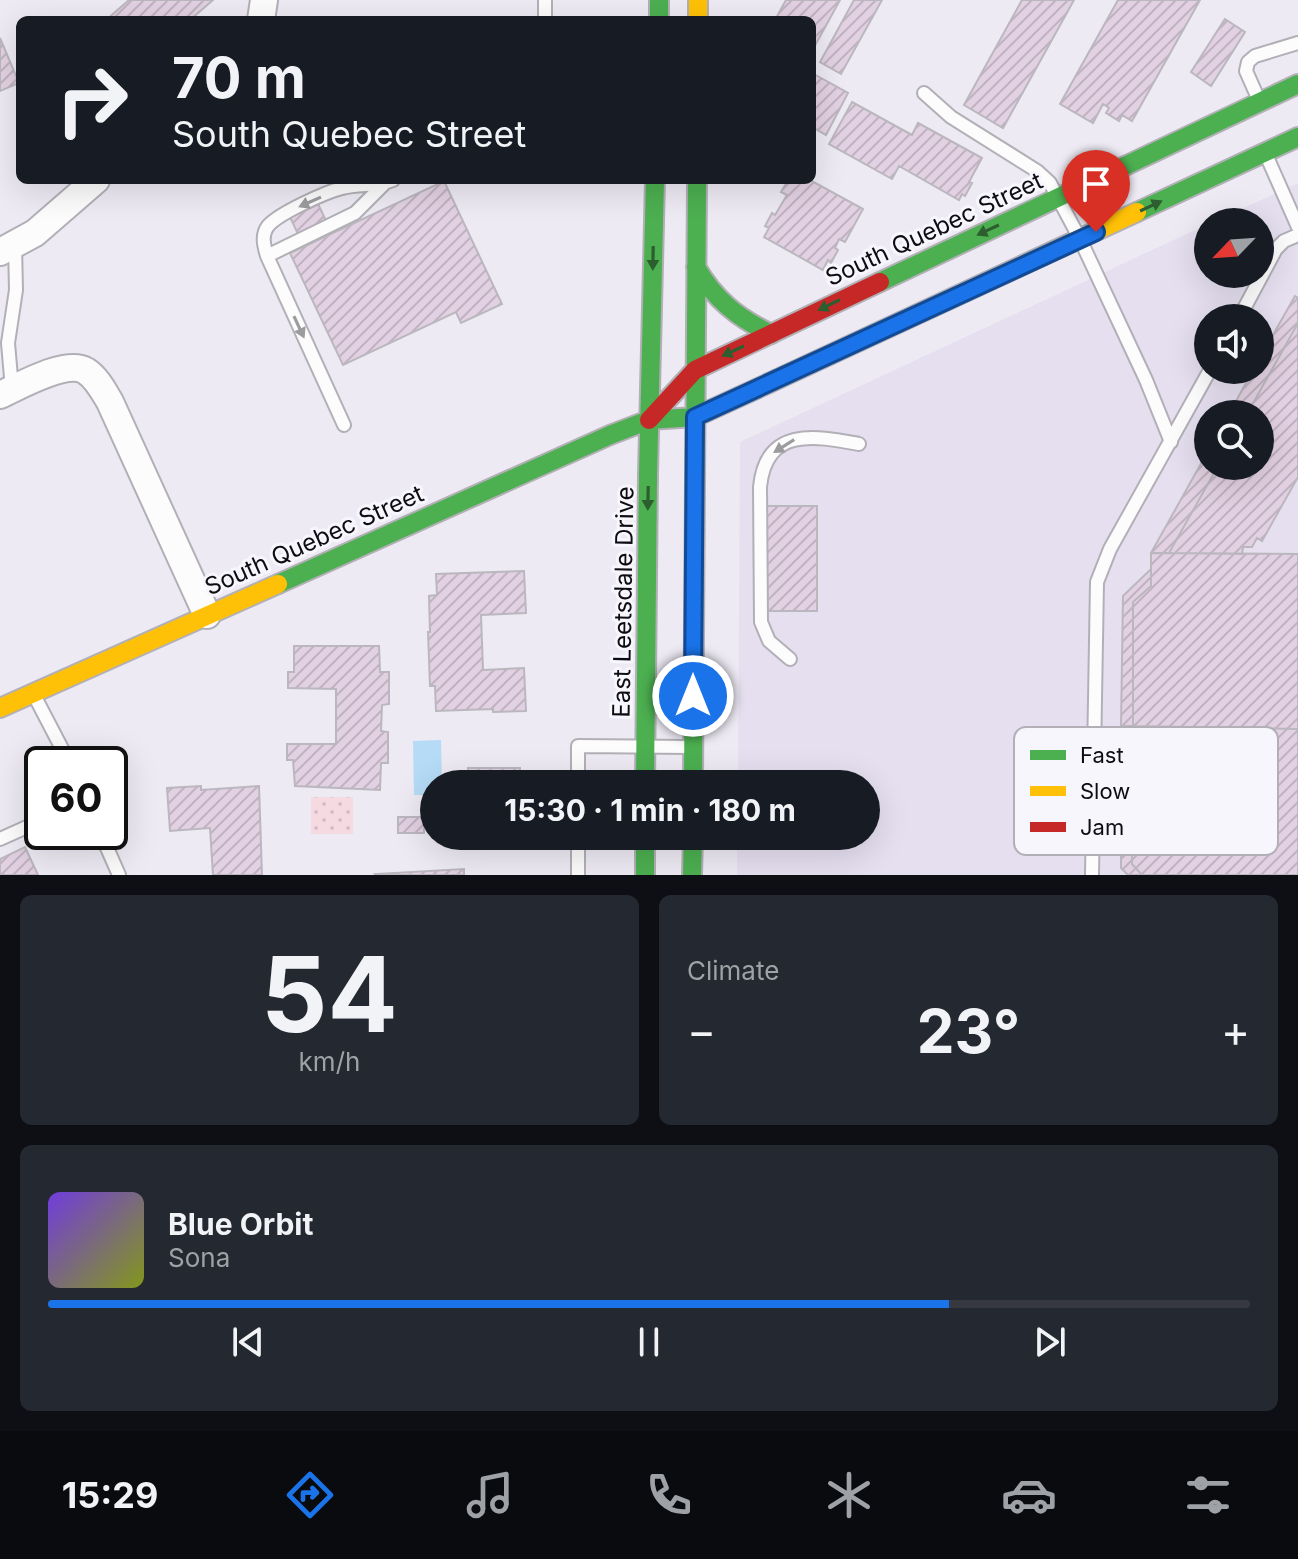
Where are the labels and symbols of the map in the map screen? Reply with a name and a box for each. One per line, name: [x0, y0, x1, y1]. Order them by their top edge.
pin: [1062, 150, 1130, 232]
street label: South Quebec Street: [821, 166, 1047, 292]
one-way arrow: [298, 196, 321, 209]
one-way arrow: [1139, 199, 1163, 213]
north arrow: [1194, 208, 1274, 288]
one-way arrow: [977, 223, 1000, 237]
one-way arrow: [647, 246, 660, 271]
one-way arrow: [818, 298, 841, 312]
one-way arrow: [292, 315, 306, 339]
one-way arrow: [721, 344, 744, 358]
one-way arrow: [773, 438, 796, 453]
street label: South Quebec Street: [200, 479, 428, 601]
street label: East Leetsdale Drive: [606, 486, 640, 718]
one-way arrow: [642, 486, 654, 511]
position arrow: [651, 654, 735, 738]
legend: [1014, 727, 1278, 855]
text: Fast: [1080, 742, 1124, 768]
speed limit sign: 60: [24, 746, 128, 850]
text: Slow: [1080, 778, 1130, 804]
text: Jam: [1080, 814, 1124, 840]

